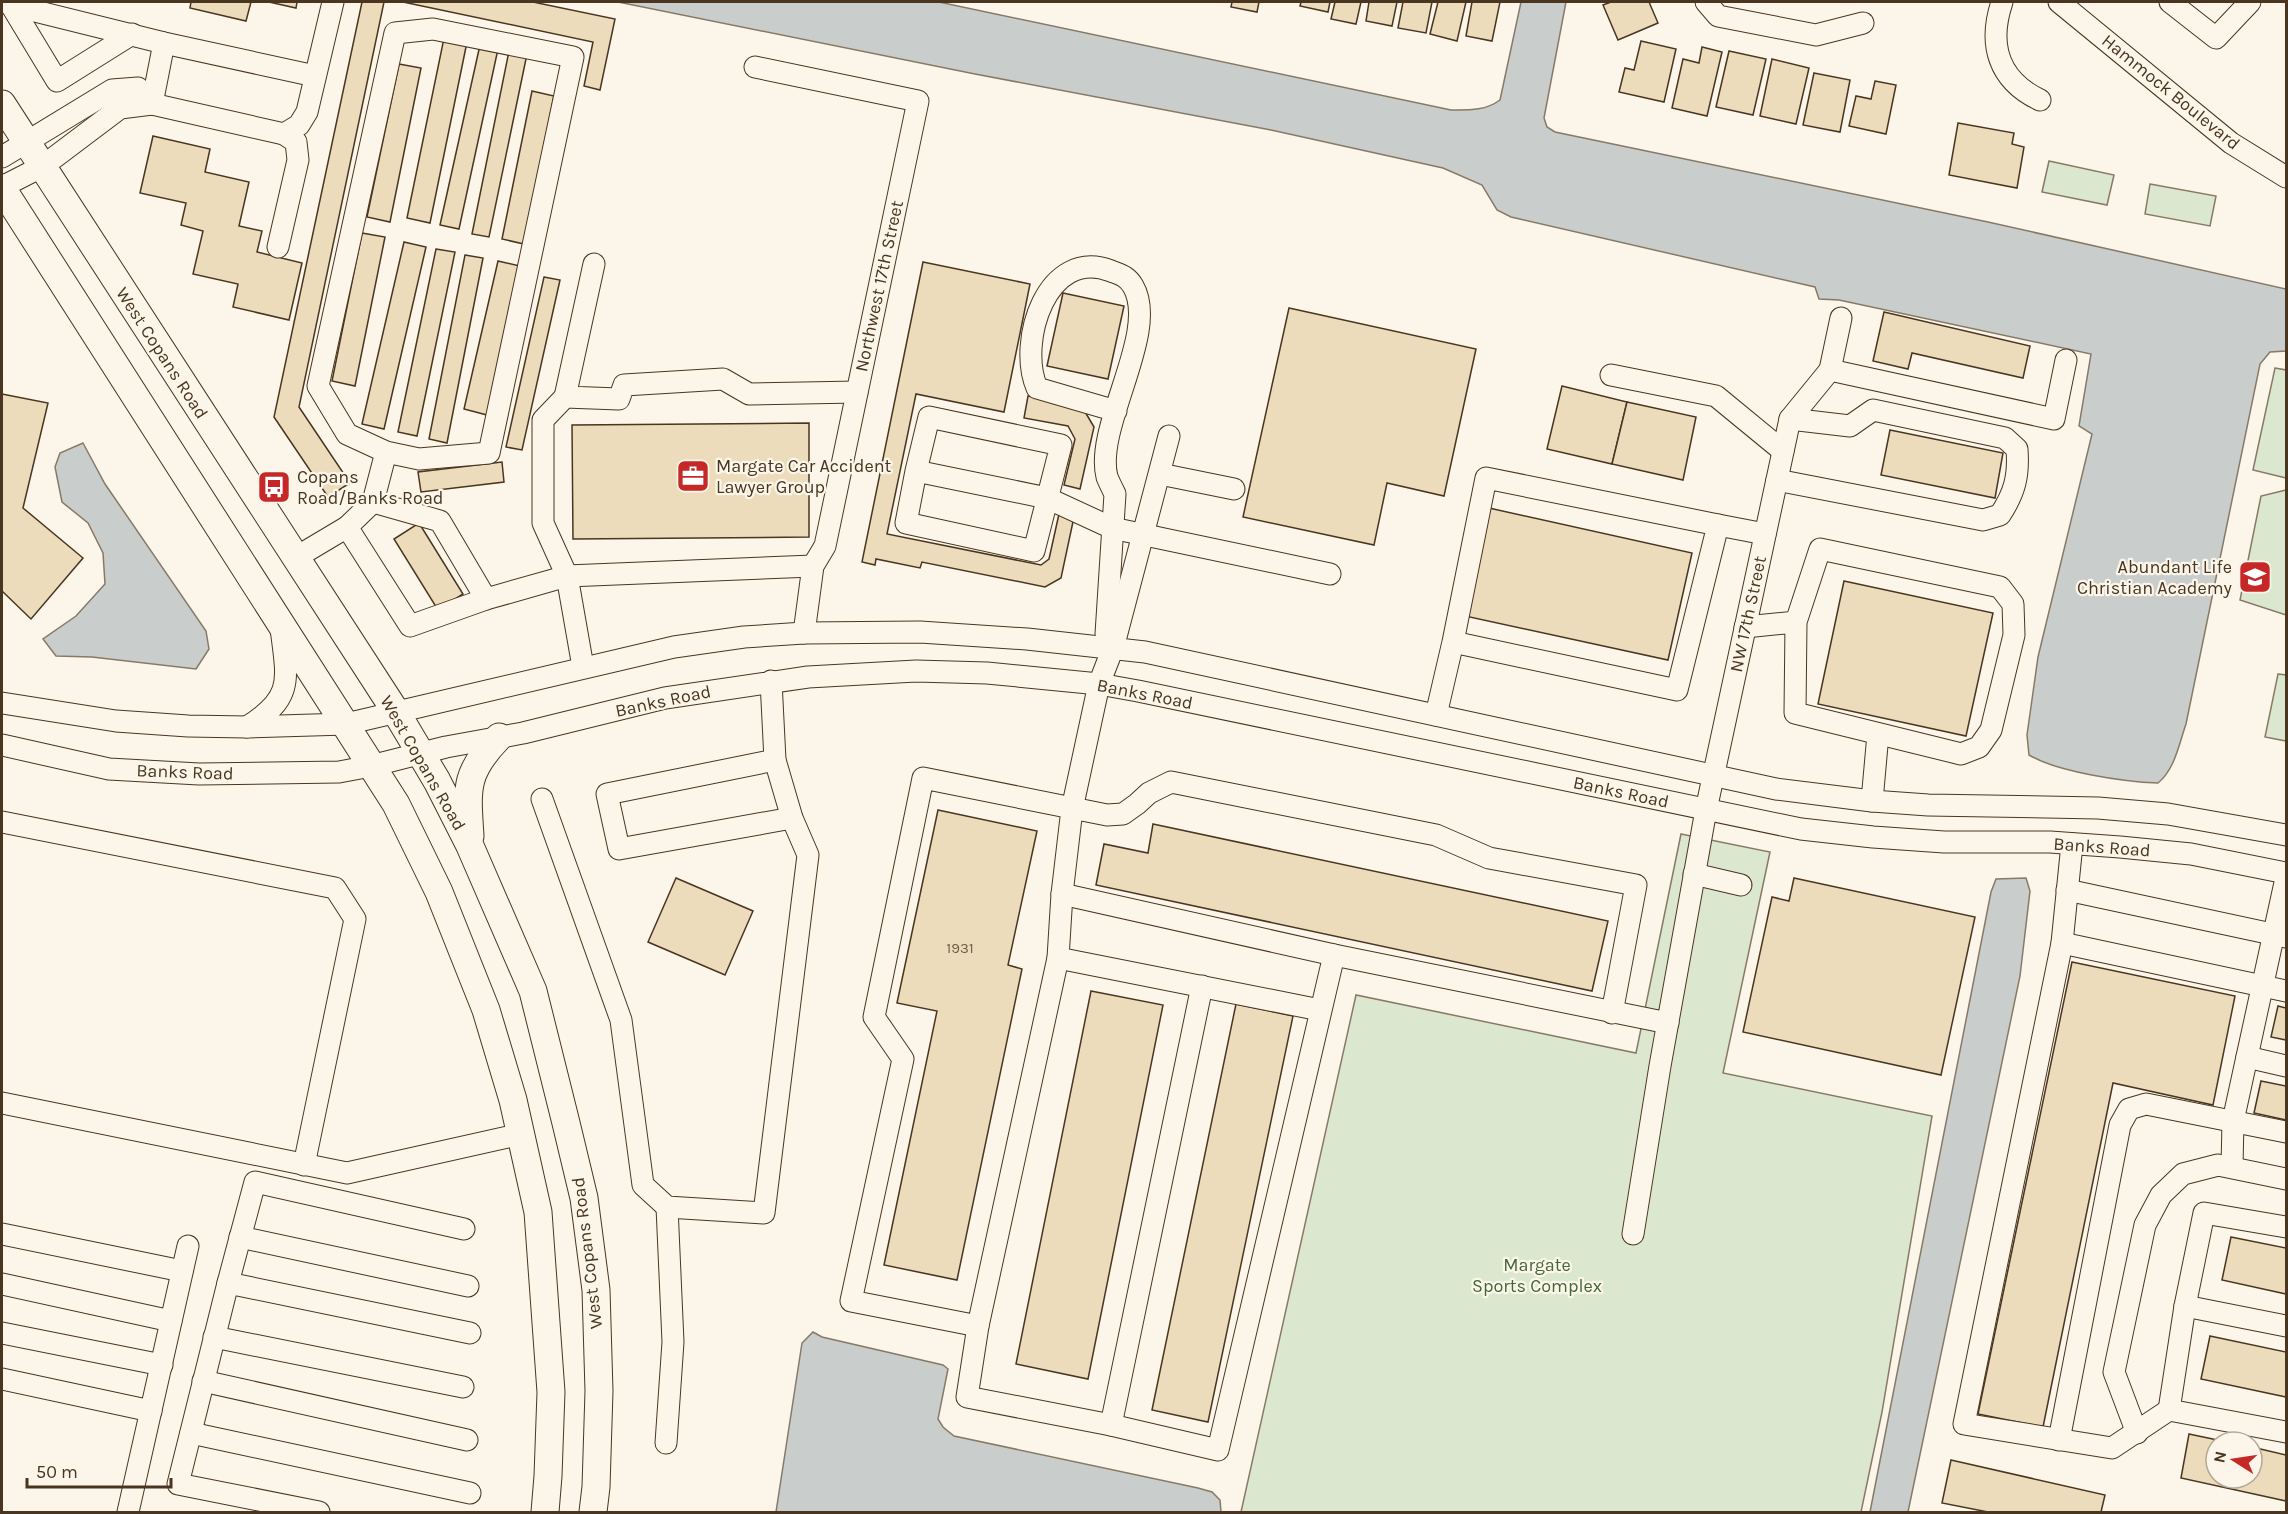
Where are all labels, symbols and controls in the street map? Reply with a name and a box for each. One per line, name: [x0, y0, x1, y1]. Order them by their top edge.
street label: Hammock Boulevard: [2097, 29, 2245, 155]
street label: Northwest 17th Street: [850, 198, 908, 374]
street label: West Copans Road: [111, 283, 213, 423]
place label: Margate Car Accident Lawyer Group: [716, 455, 892, 498]
office icon: Margate Car Accident Lawyer Group: [675, 458, 711, 494]
place label: Copans Road/Banks Road: [297, 466, 443, 509]
bus stop icon: Copans Road/Banks Road: [256, 469, 292, 505]
street label: NW 17th Street: [1725, 554, 1771, 674]
place label: Abundant Life Christian Academy: [2077, 556, 2233, 599]
school or university icon: Abundant Life Christian Academy: [2237, 559, 2273, 595]
street label: Banks Road: [1095, 674, 1195, 714]
street label: Banks Road: [613, 680, 713, 722]
street label: West Copans Road: [375, 691, 471, 835]
street label: Banks Road: [136, 759, 234, 785]
street label: Banks Road: [1571, 771, 1671, 813]
street label: Banks Road: [2053, 833, 2151, 861]
house number: 1931: [946, 939, 974, 957]
street label: West Copans Road: [567, 1176, 607, 1330]
park label: Margate Sports Complex: [1472, 1254, 1602, 1297]
north arrow: [2204, 1430, 2264, 1490]
text: N: [2209, 1449, 2230, 1465]
scale bar: [27, 1451, 171, 1489]
text: 50 m: [36, 1461, 78, 1483]

